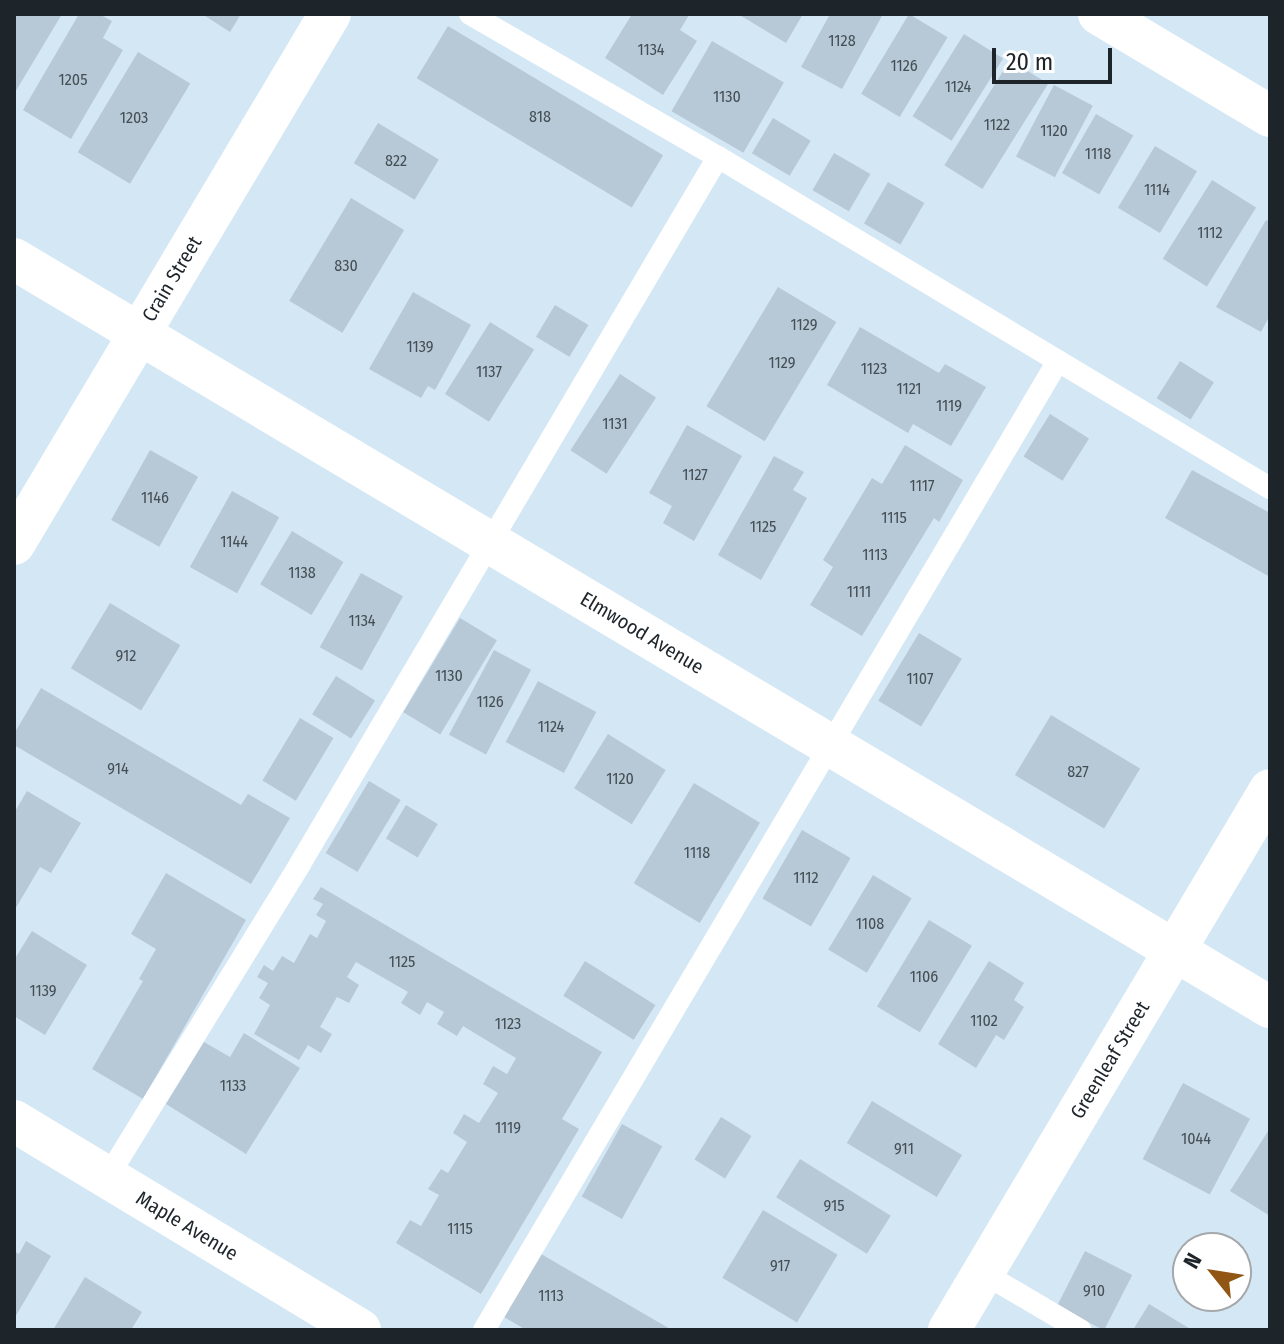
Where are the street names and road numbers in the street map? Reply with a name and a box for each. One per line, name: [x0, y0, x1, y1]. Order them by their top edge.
street label: Crain Street: [137, 232, 207, 326]
street label: Elmwood Avenue: [576, 587, 708, 679]
street label: Greenleaf Street: [1066, 997, 1154, 1123]
street label: Maple Avenue: [132, 1186, 242, 1266]

